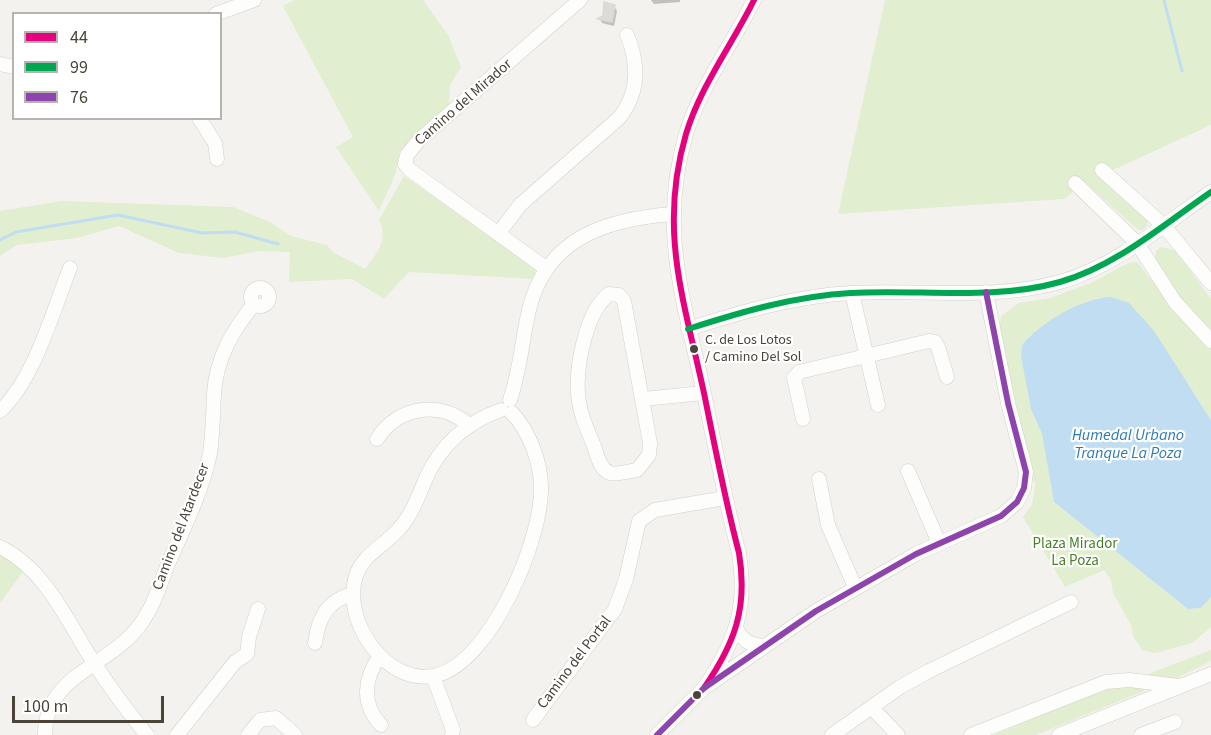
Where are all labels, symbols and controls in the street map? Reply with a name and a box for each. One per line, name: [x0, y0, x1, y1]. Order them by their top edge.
legend: [12, 12, 222, 120]
text: 44: [70, 25, 88, 50]
text: 99: [70, 55, 88, 80]
street label: Camino del Mirador: [412, 56, 516, 150]
text: 76: [70, 85, 88, 110]
place label: C. de Los Lotos / Camino Del Sol: [705, 333, 801, 366]
marker: C. de Los Lotos / Camino Del Sol: [688, 343, 700, 355]
water label: Humedal Urbano Tranque La Poza: [1072, 426, 1184, 464]
street label: Camino del Atardecer: [150, 461, 214, 593]
park label: Plaza Mirador La Poza: [1032, 536, 1118, 571]
street label: Camino del Portal: [534, 613, 616, 713]
scale bar: [15, 684, 166, 722]
unlabelled marker: [691, 689, 703, 701]
text: 100 m: [23, 694, 68, 719]

